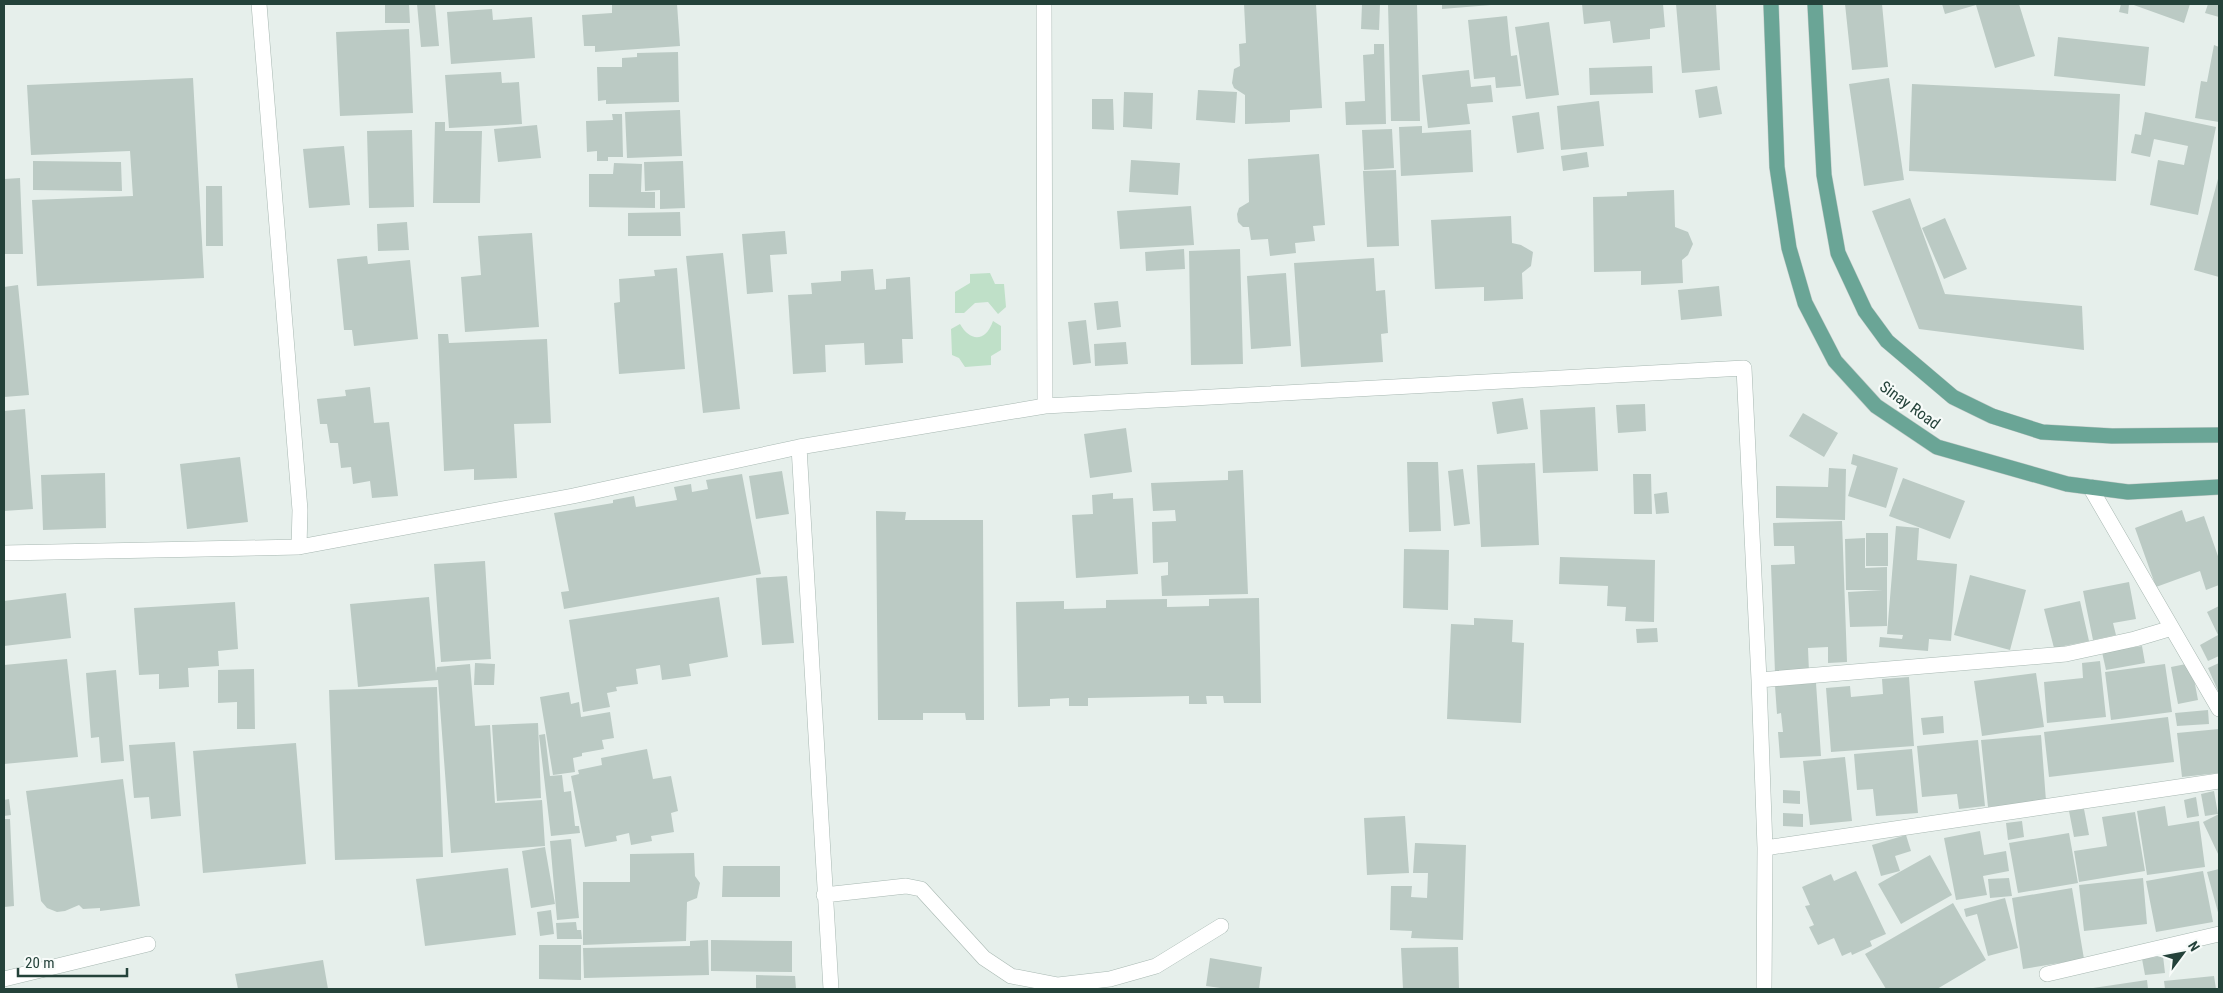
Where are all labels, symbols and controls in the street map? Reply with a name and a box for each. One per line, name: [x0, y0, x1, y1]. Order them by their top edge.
street label: Sinay Road: [1876, 377, 1944, 433]
north arrow: [2158, 928, 2208, 978]
text: N: [2185, 938, 2203, 954]
scale bar: [18, 946, 126, 978]
text: 20 m: [25, 954, 55, 972]

